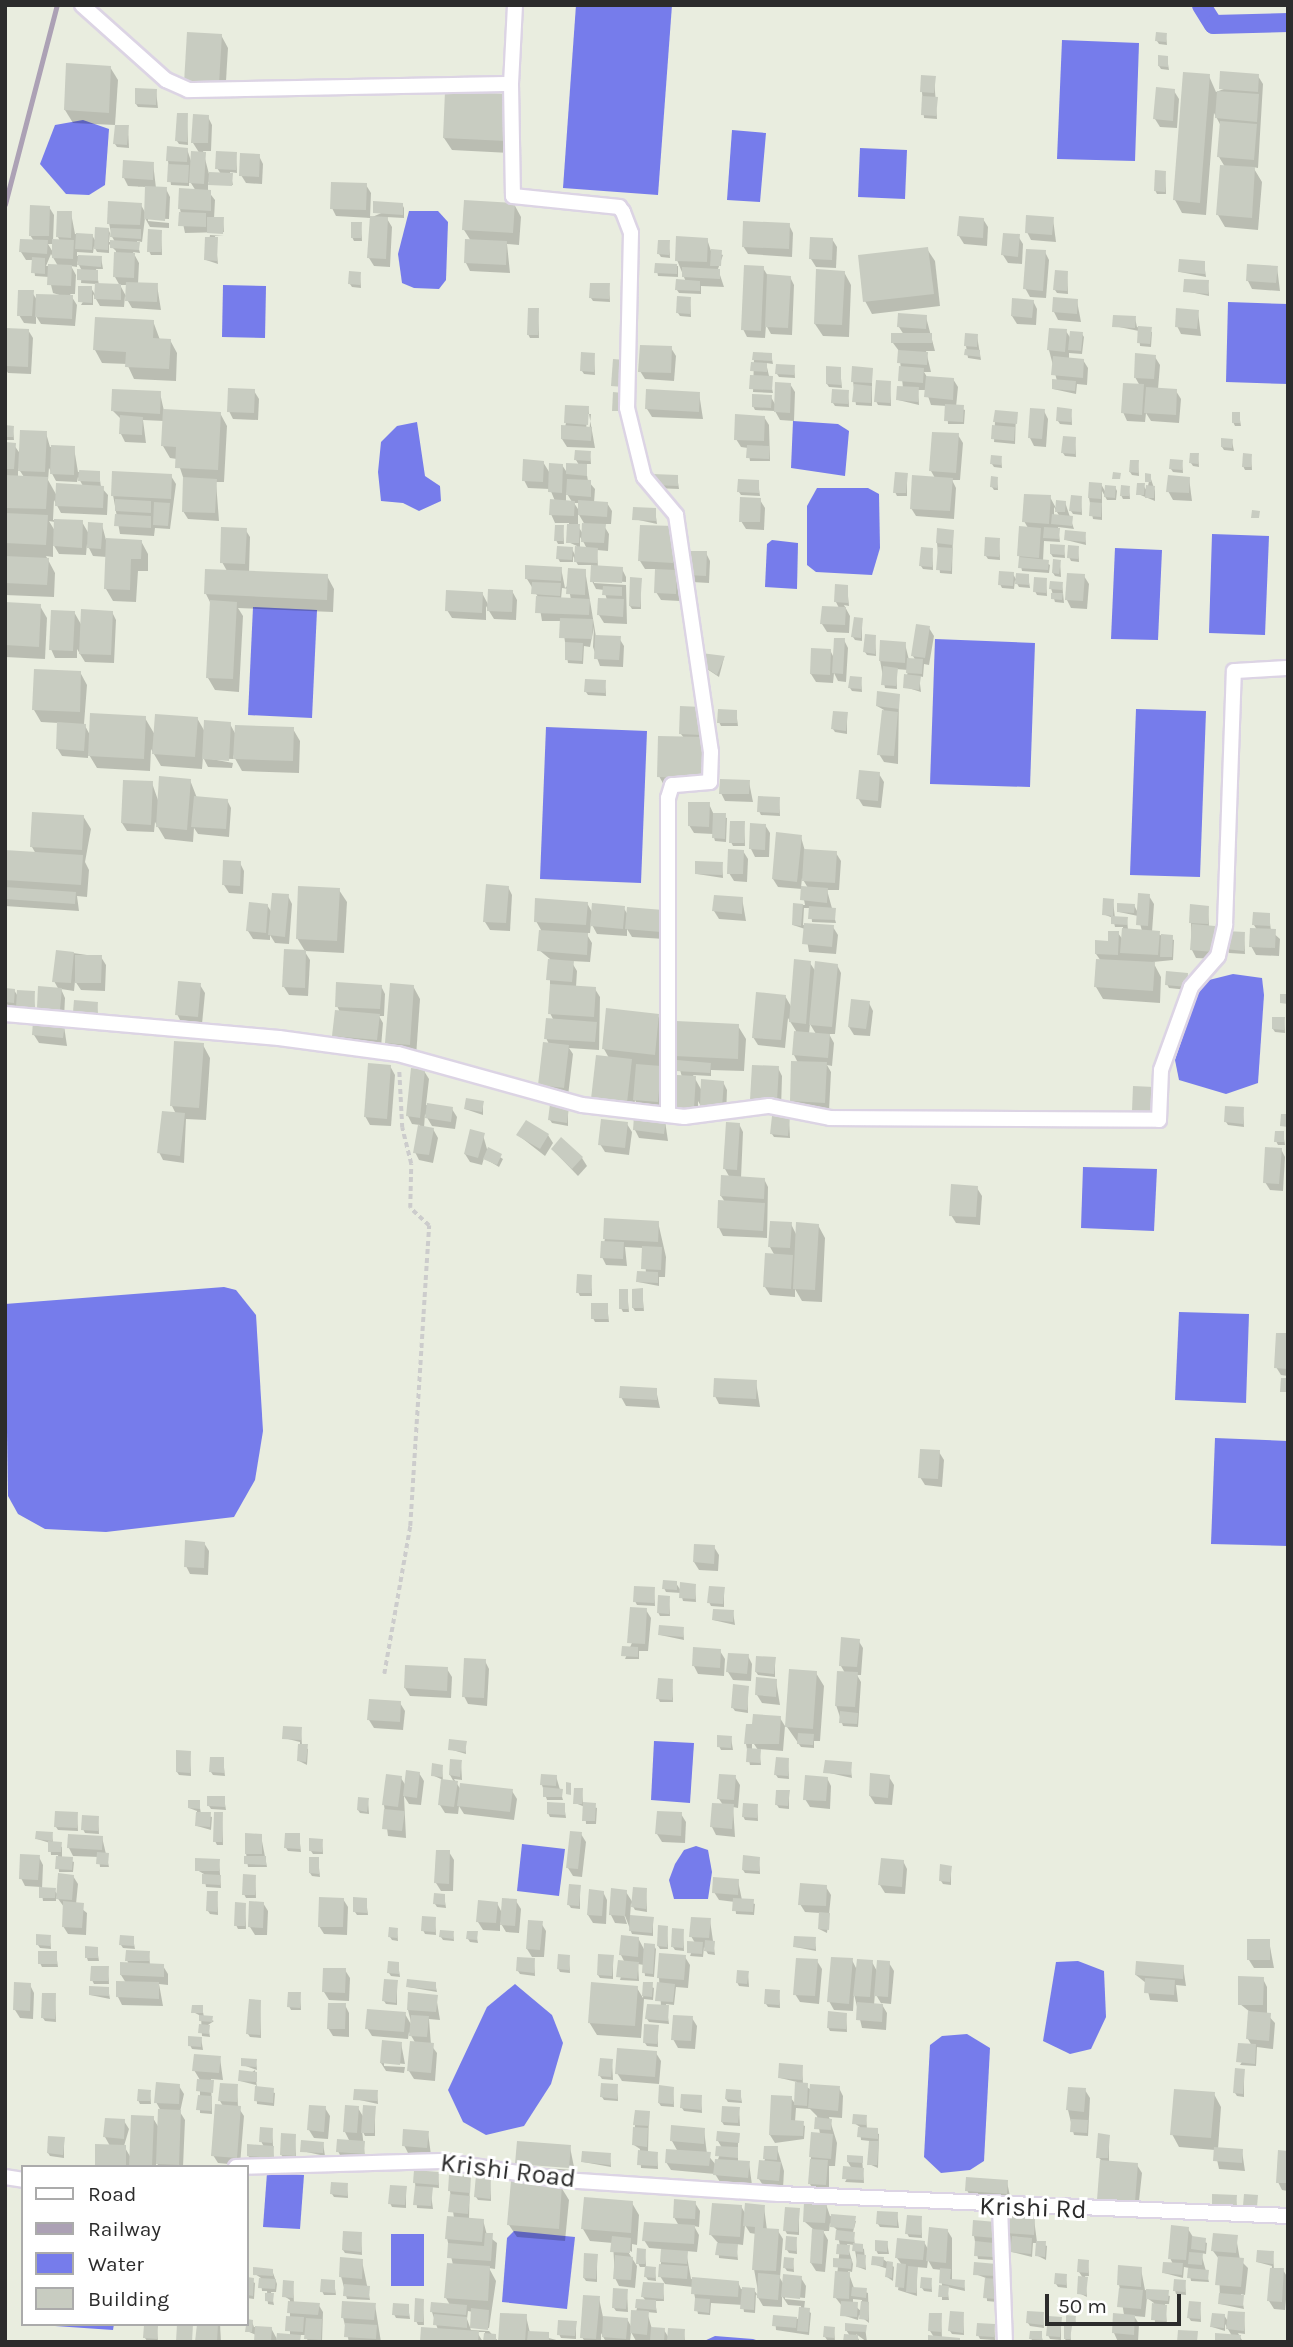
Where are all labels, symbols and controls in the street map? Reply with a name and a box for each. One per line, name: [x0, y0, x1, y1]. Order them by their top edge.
street label: Krishi Road: [439, 2147, 577, 2195]
legend: [21, 2165, 248, 2326]
text: Road: [88, 2182, 136, 2206]
street label: Krishi Rd: [979, 2191, 1087, 2225]
text: Railway: [88, 2217, 161, 2241]
text: Water: [88, 2252, 144, 2276]
scale bar: [1048, 2280, 1184, 2324]
text: Building: [88, 2287, 169, 2311]
text: 50 m: [1058, 2294, 1107, 2318]

